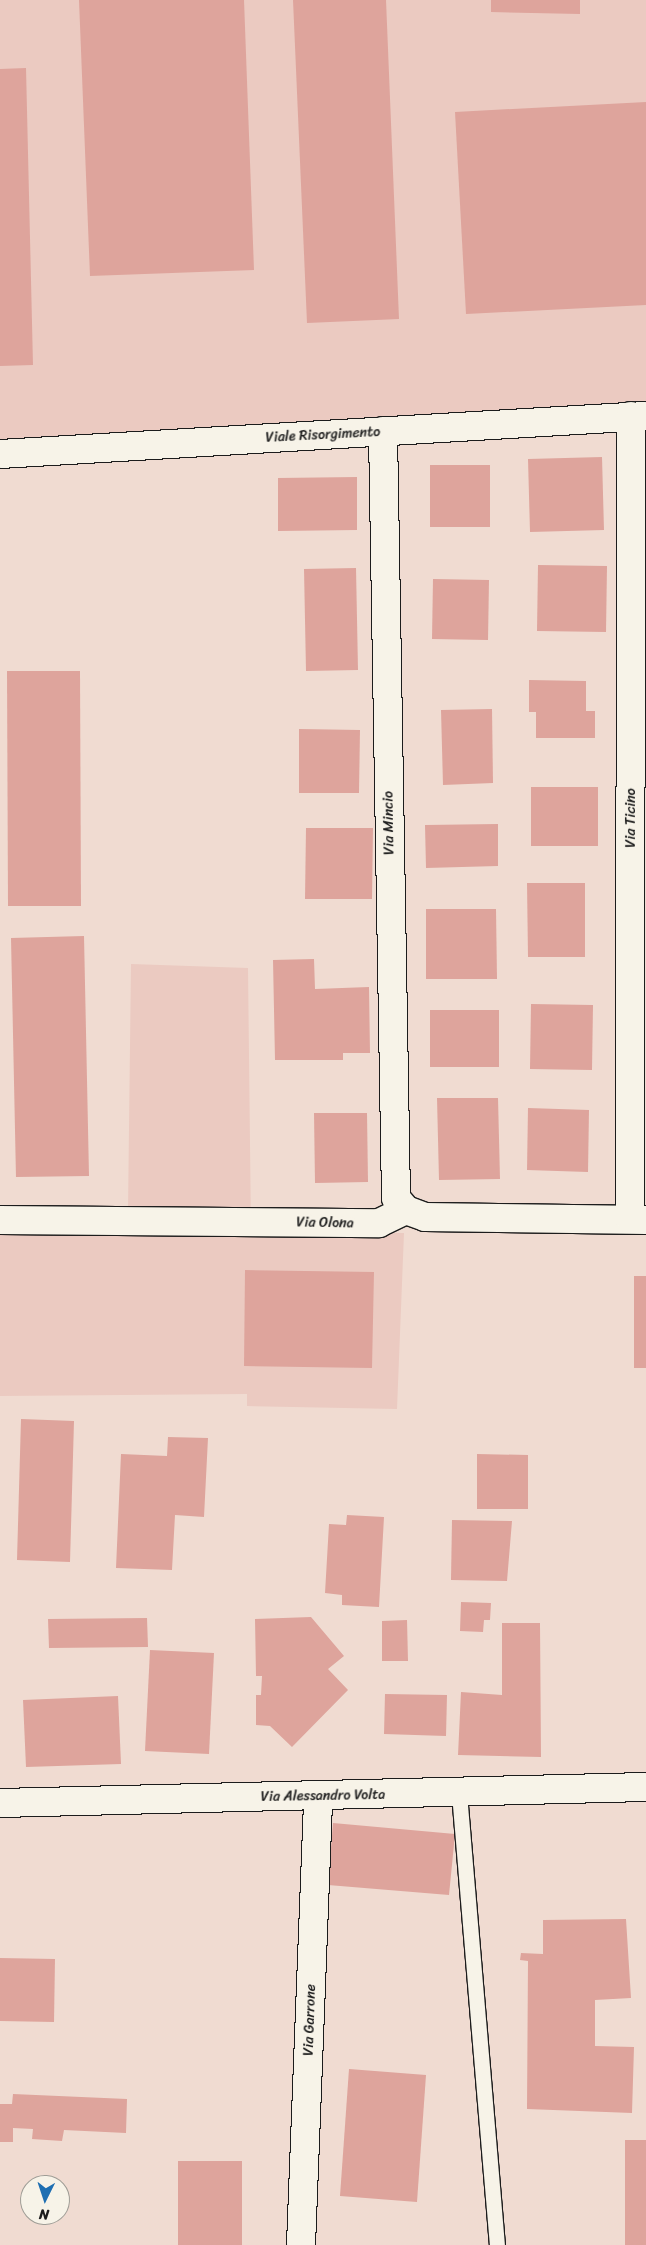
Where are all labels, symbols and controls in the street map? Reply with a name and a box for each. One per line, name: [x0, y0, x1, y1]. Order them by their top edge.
street label: Viale Risorgimento: [265, 424, 381, 446]
street label: Via Ticino: [623, 788, 639, 848]
street label: Via Mincio: [380, 791, 398, 855]
street label: Via Olona: [296, 1214, 354, 1232]
street label: Via Alessandro Volta: [260, 1787, 386, 1805]
street label: Via Garrone: [300, 1984, 320, 2056]
north arrow: [20, 2175, 70, 2225]
text: N: [38, 2202, 50, 2227]

